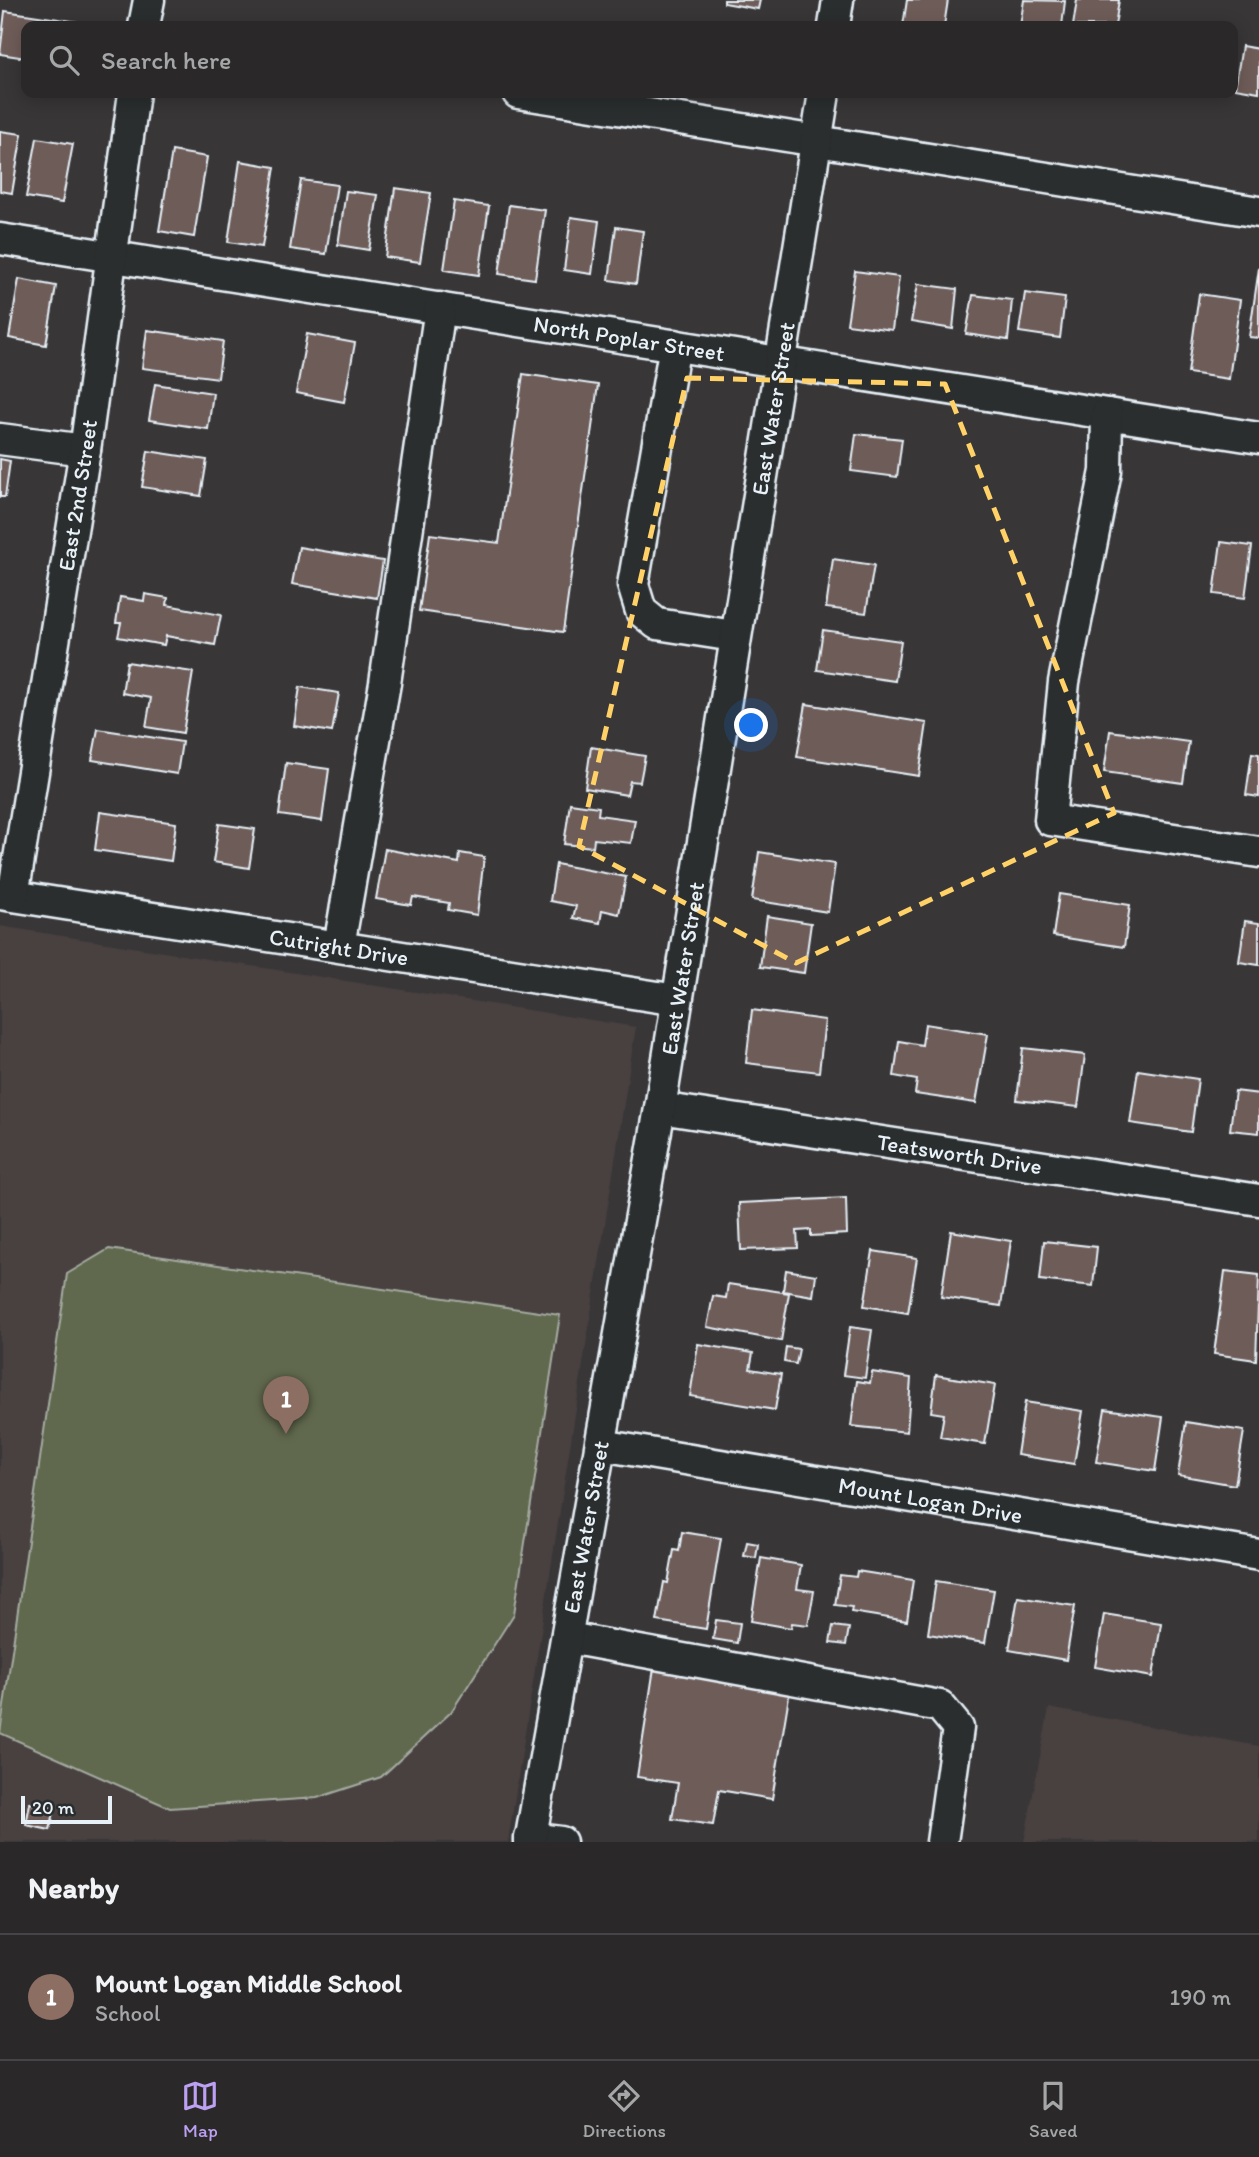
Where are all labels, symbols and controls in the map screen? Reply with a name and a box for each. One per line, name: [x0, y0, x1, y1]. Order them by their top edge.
search box: [21, 21, 1238, 98]
icon: search: [45, 41, 83, 79]
text: Search here: [101, 44, 231, 76]
street label: North Poplar Street: [532, 310, 727, 367]
street label: East Water Street: [745, 320, 801, 497]
street label: East 2nd Street: [52, 418, 103, 573]
your location: [734, 708, 768, 742]
street label: East Water Street: [655, 880, 710, 1057]
street label: Cutright Drive: [267, 922, 410, 972]
street label: Teatsworth Drive: [875, 1128, 1044, 1180]
pin: 1: [263, 1376, 309, 1434]
street label: East Water Street: [557, 1438, 615, 1616]
street label: Mount Logan Drive: [836, 1471, 1024, 1529]
scale bar: [21, 1793, 112, 1825]
text: 20 m: [32, 1796, 74, 1819]
text: Nearby: [28, 1869, 119, 1906]
text: Mount Logan Middle School: [95, 1967, 402, 1999]
text: 1: [46, 1983, 56, 2011]
text: 190 m: [1170, 1983, 1231, 2011]
text: School: [95, 1999, 160, 2027]
tab: Map: [181, 2077, 219, 2142]
tab: Directions: [582, 2077, 666, 2142]
tab: Saved: [1029, 2077, 1077, 2142]

